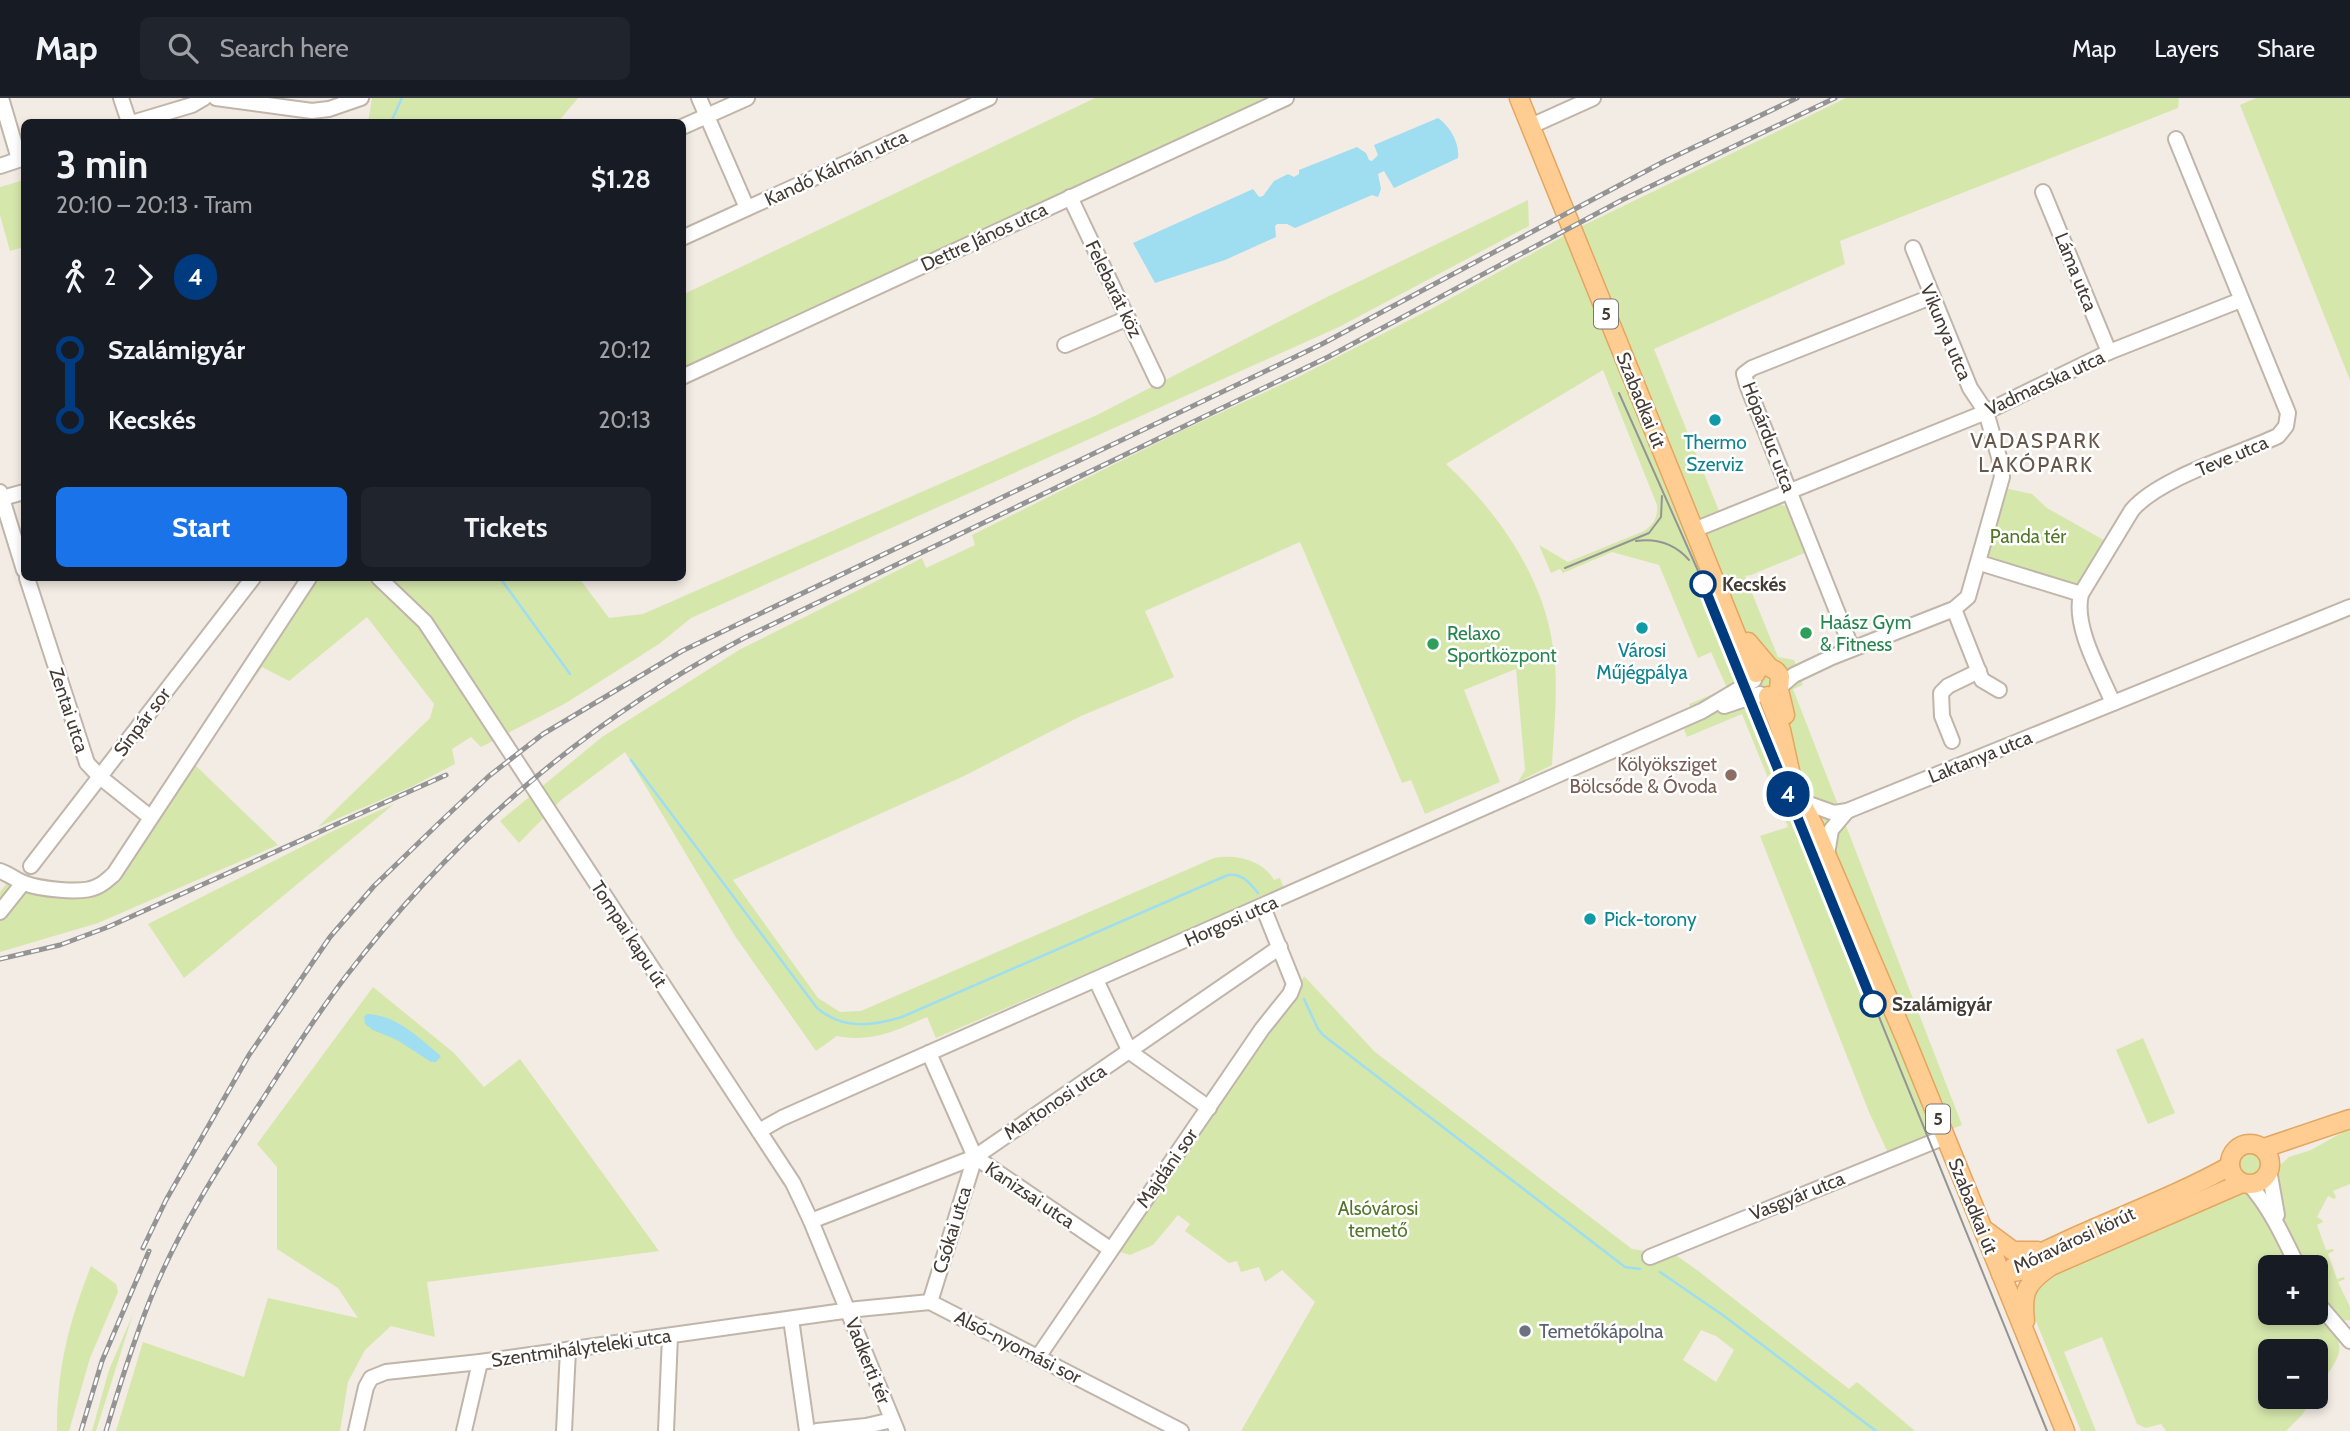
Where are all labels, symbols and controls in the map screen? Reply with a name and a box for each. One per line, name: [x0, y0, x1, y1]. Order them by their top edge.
search box: [140, 17, 630, 80]
text: Map: [35, 28, 98, 68]
icon: search: [164, 29, 202, 67]
text: Search here: [220, 32, 349, 64]
text: Map: [2072, 34, 2116, 63]
text: Layers: [2154, 34, 2219, 63]
text: Share: [2257, 34, 2315, 63]
street label: Kandó Kálmán utca: [761, 125, 911, 211]
text: 3 min: [56, 141, 148, 188]
text: $1.28: [591, 163, 651, 195]
text: 20:10 – 20:13 · Tram: [56, 191, 253, 219]
street label: Dettre János utca: [917, 198, 1051, 276]
street label: Láma utca: [2050, 229, 2102, 315]
street label: Felebarát köz: [1081, 237, 1147, 341]
icon: walk: [56, 258, 94, 296]
icon: forward: [126, 258, 164, 296]
text: 4: [188, 262, 203, 291]
text: 2: [104, 263, 116, 291]
street label: Vikunya utca: [1915, 280, 1977, 384]
road number: 5: [1594, 300, 1618, 328]
text: Szalámigyár: [108, 334, 245, 366]
text: 20:12: [599, 336, 651, 364]
street label: Vadmacska utca: [1982, 345, 2108, 421]
street label: Szabadkai út: [1611, 349, 1671, 452]
street label: Hópárduc utca: [1737, 378, 1801, 496]
text: Kecskés: [108, 404, 196, 436]
text: 20:13: [598, 406, 651, 434]
marker: Thermo Szerviz: [1707, 412, 1723, 428]
district label: VADASPARK LAKÓPARK: [1970, 428, 2102, 477]
place label: Thermo Szerviz: [1683, 431, 1747, 476]
street label: Teve utca: [2193, 431, 2271, 481]
button: Start: [56, 487, 347, 567]
button: Tickets: [361, 487, 651, 567]
park label: Panda tér: [1990, 525, 2066, 548]
marker: Kecskés: [1690, 571, 1716, 597]
place label: Kecskés: [1722, 573, 1786, 596]
place label: Haász Gym & Fitness: [1820, 611, 1911, 656]
marker: Városi Műjégpálya: [1634, 620, 1650, 636]
place label: Relaxo Sportközpont: [1447, 622, 1557, 667]
marker: Haász Gym & Fitness: [1798, 625, 1814, 641]
marker: Relaxo Sportközpont: [1425, 636, 1441, 652]
place label: Városi Műjégpálya: [1596, 639, 1688, 684]
street label: Zentai utca: [44, 665, 94, 755]
street label: Sínpár sor: [109, 683, 175, 761]
street label: Laktanya utca: [1925, 726, 2035, 788]
place label: Kölyöksziget Bölcsőde & Óvoda: [1570, 753, 1718, 798]
marker: Kölyöksziget Bölcsőde & Óvoda: [1723, 767, 1739, 783]
line badge: 4: [1765, 771, 1811, 817]
text: 4: [1781, 779, 1795, 808]
street label: Tompai kapu út: [586, 876, 672, 992]
street label: Horgosi utca: [1181, 890, 1281, 952]
place label: Pick-torony: [1604, 908, 1697, 931]
marker: Pick-torony: [1582, 911, 1598, 927]
marker: Szalámigyár: [1860, 991, 1886, 1017]
place label: Szalámigyár: [1892, 993, 1993, 1016]
street label: Martonosi utca: [999, 1059, 1111, 1145]
road number: 5: [1926, 1104, 1950, 1134]
street label: Majdáni sor: [1131, 1124, 1203, 1212]
street label: Szabadkai út: [1943, 1155, 2003, 1258]
street label: Kanizsai utca: [981, 1157, 1079, 1233]
street label: Vasgyár utca: [1746, 1167, 1848, 1225]
street label: Csókai utca: [928, 1184, 976, 1276]
park label: Alsóvárosi temető: [1338, 1197, 1418, 1242]
street label: Móravárosi körút: [2009, 1201, 2139, 1278]
map controls: [2258, 1255, 2328, 1409]
button: +: [2258, 1255, 2328, 1325]
street label: Alsó-nyomási sor: [951, 1305, 1085, 1389]
street label: Vadkerti tér: [840, 1314, 896, 1408]
place label: Temetőkápolna: [1539, 1320, 1663, 1343]
marker: Temetőkápolna: [1517, 1323, 1533, 1339]
street label: Szentmihályteleki utca: [490, 1324, 672, 1372]
button: −: [2258, 1339, 2328, 1409]

